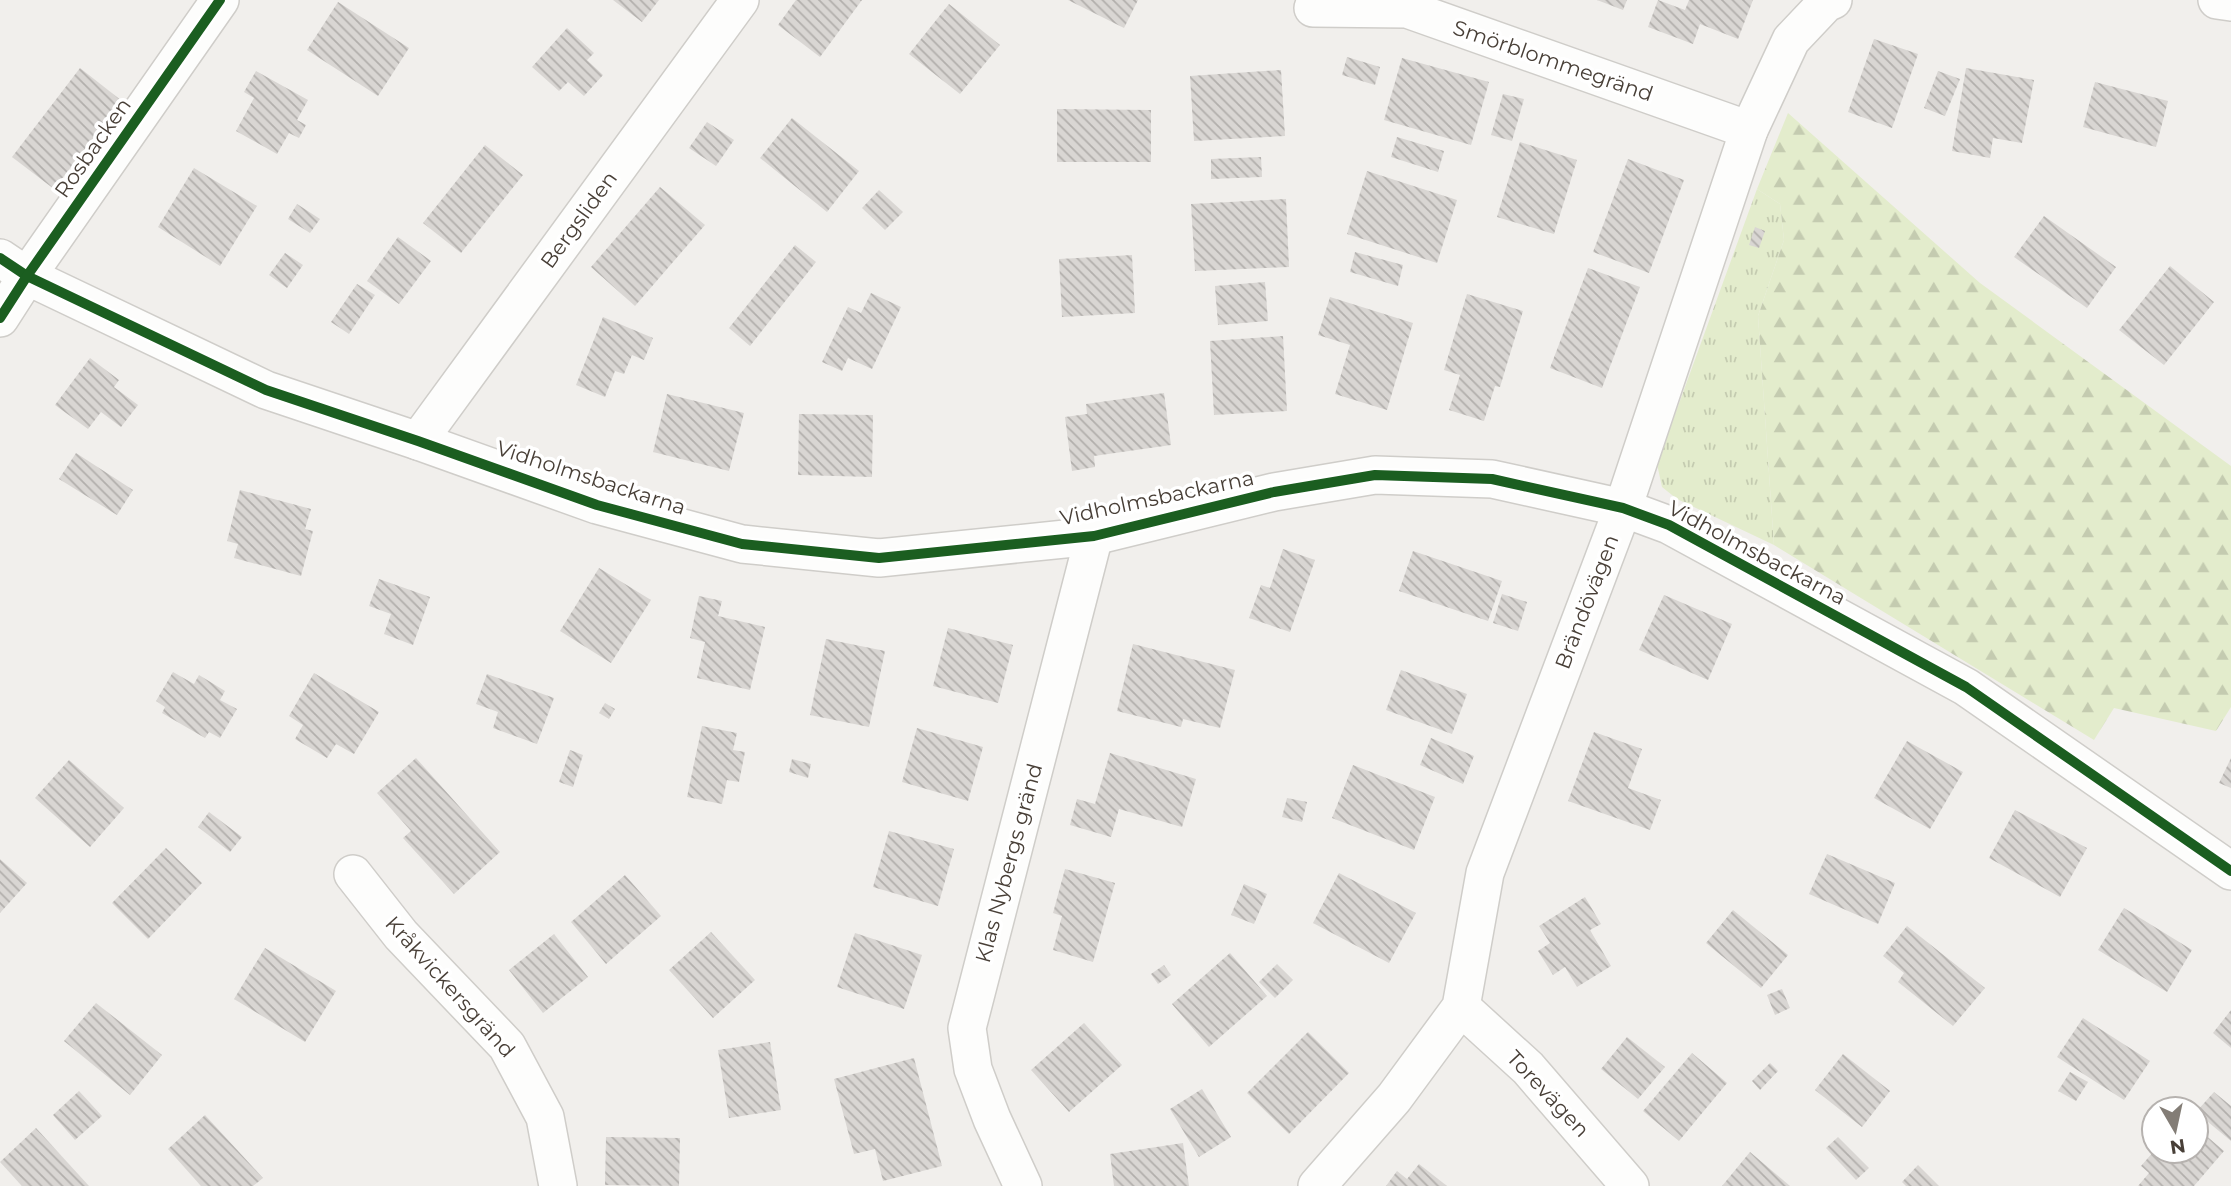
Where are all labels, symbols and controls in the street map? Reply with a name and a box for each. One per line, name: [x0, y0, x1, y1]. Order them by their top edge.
street label: Smörblommegränd: [1450, 15, 1656, 106]
street label: Rosbacken: [49, 93, 136, 202]
street label: Bergsliden: [535, 166, 622, 273]
street label: Vidholmsbackarna: [493, 435, 689, 520]
street label: Vidholmsbackarna: [1058, 465, 1256, 530]
street label: Vidholmsbackarna: [1664, 495, 1850, 610]
street label: Brändövägen: [1549, 531, 1624, 672]
street label: Klas Nybergs gränd: [970, 761, 1047, 965]
street label: Kråkvickersgränd: [380, 911, 520, 1062]
street label: Torevägen: [1502, 1045, 1595, 1142]
north arrow: [2140, 1095, 2210, 1165]
text: N: [2168, 1134, 2187, 1159]

